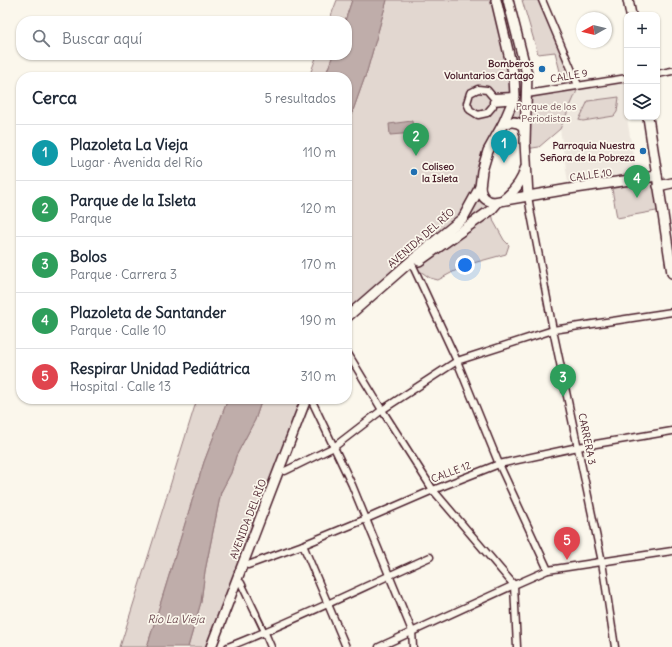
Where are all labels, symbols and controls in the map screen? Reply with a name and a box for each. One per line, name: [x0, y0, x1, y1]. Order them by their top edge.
north arrow: [576, 12, 612, 48]
map controls: [624, 12, 660, 120]
button: +: [624, 12, 660, 48]
search box: [16, 16, 352, 60]
icon: search: [30, 27, 52, 49]
text: Buscar aquí: [62, 29, 142, 48]
button: −: [624, 48, 660, 84]
place label: Bomberos Voluntarios Cartago: [444, 57, 534, 82]
marker: Bomberos Voluntarios Cartago: [537, 64, 547, 74]
street label: CALLE 9: [549, 66, 589, 86]
button: layers: [624, 84, 660, 120]
text: Cerca: [32, 87, 77, 109]
text: 5 resultados: [264, 90, 336, 107]
park label: Parque de los Periodistas: [516, 100, 577, 125]
pin: 2: [403, 123, 429, 156]
pin: 1: [491, 130, 517, 163]
text: Plazoleta La Vieja: [70, 135, 188, 154]
place label: Parroquia Nuestra Señora de la Pobreza: [540, 139, 635, 164]
text: 1: [42, 144, 48, 161]
text: 110 m: [303, 144, 336, 161]
marker: Parroquia Nuestra Señora de la Pobreza: [638, 146, 648, 156]
text: Lugar · Avenida del Río: [70, 154, 203, 171]
place label: Coliseo la Isleta: [422, 160, 458, 185]
pin: 4: [624, 165, 650, 198]
street label: CALLE 10: [569, 166, 613, 184]
marker: Coliseo la Isleta: [409, 167, 419, 177]
text: Parque de la Isleta: [70, 191, 196, 210]
text: 2: [41, 200, 49, 217]
text: 120 m: [301, 200, 336, 217]
street label: AVENIDA DEL RÍO: [385, 205, 457, 271]
text: Parque: [70, 210, 112, 227]
text: Bolos: [70, 247, 107, 266]
your location: [455, 255, 475, 275]
text: 3: [41, 256, 49, 273]
text: 170 m: [301, 256, 336, 273]
text: Parque · Carrera 3: [70, 266, 177, 283]
text: Plazoleta de Santander: [70, 303, 226, 322]
text: 4: [41, 312, 49, 329]
text: 190 m: [300, 312, 336, 329]
text: Parque · Calle 10: [70, 322, 166, 339]
text: Respirar Unidad Pediátrica: [70, 359, 250, 378]
pin: 3: [550, 364, 576, 397]
text: 5: [41, 368, 49, 385]
text: 310 m: [301, 368, 336, 385]
text: Hospital · Calle 13: [70, 378, 171, 395]
street label: CARRERA 3: [575, 412, 599, 466]
street label: CALLE 12: [429, 458, 473, 486]
street label: AVENIDA DEL RÍO: [227, 477, 269, 561]
pin: 5: [554, 527, 580, 560]
water label: Río La Vieja: [147, 612, 205, 626]

